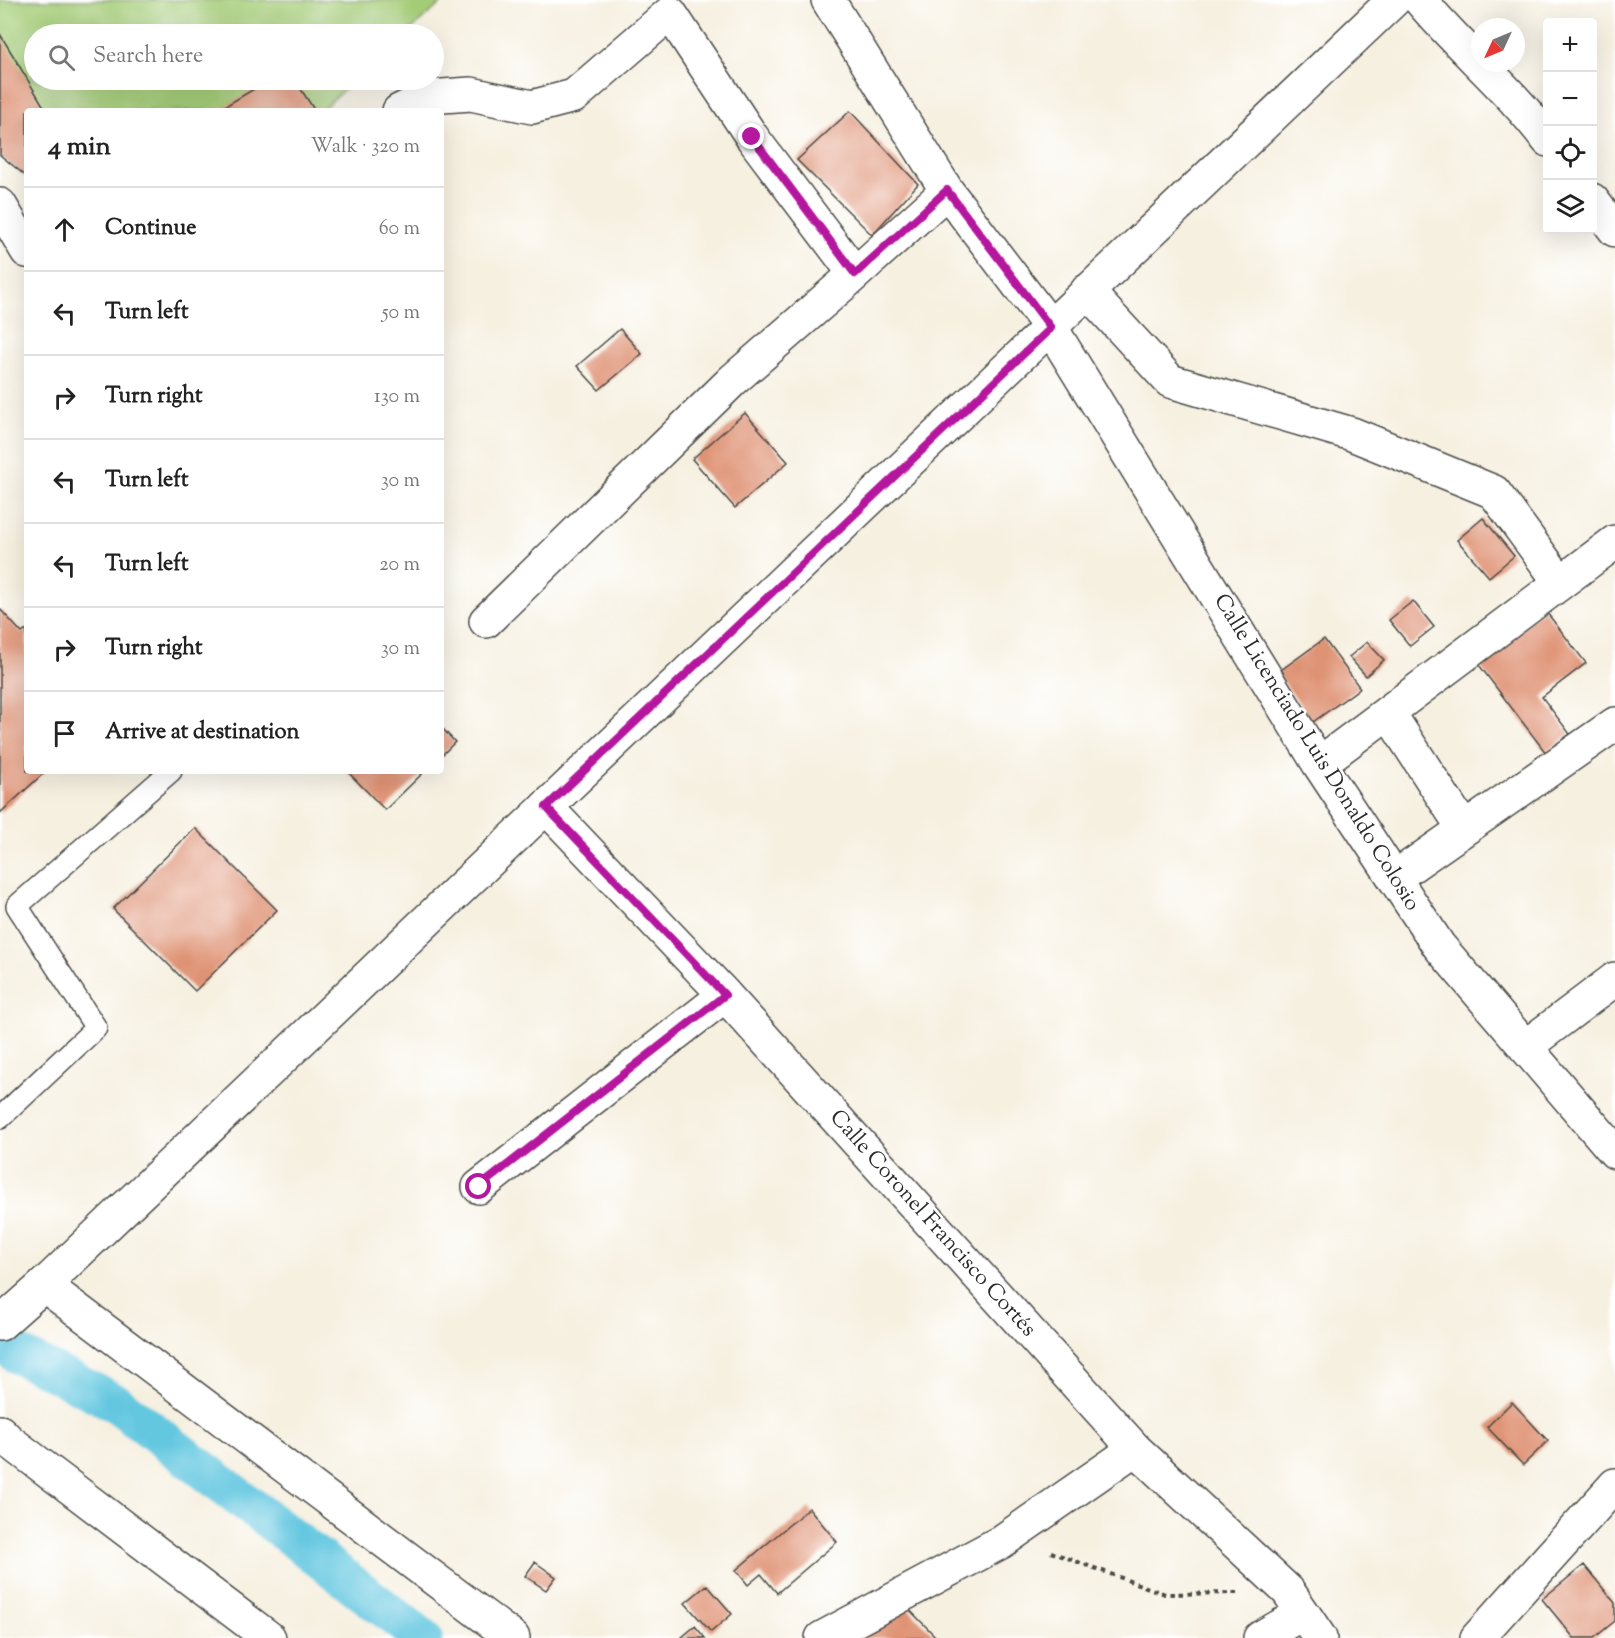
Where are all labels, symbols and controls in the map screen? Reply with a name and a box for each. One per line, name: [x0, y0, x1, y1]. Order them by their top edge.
north arrow: [1471, 18, 1525, 72]
map controls: [1543, 18, 1597, 234]
button: +: [1543, 18, 1597, 72]
search box: [24, 24, 444, 90]
icon: search: [45, 41, 78, 74]
text: Search here: [93, 41, 203, 73]
button: −: [1543, 72, 1597, 126]
route end: [738, 123, 764, 149]
button: locate: [1543, 126, 1597, 180]
text: 4 min: [48, 129, 111, 166]
text: Walk · 320 m: [311, 133, 420, 162]
button: layers: [1543, 180, 1597, 234]
icon: ahead: [48, 213, 81, 246]
text: Continue: [105, 213, 196, 245]
text: 60 m: [379, 215, 420, 244]
icon: left: [48, 297, 81, 330]
text: Turn left: [105, 297, 188, 329]
text: 50 m: [382, 299, 420, 328]
icon: right: [48, 381, 81, 414]
text: Turn right: [105, 381, 202, 413]
text: 130 m: [374, 383, 420, 412]
icon: left: [48, 465, 81, 498]
text: Turn left: [105, 465, 188, 497]
text: 30 m: [381, 467, 420, 496]
icon: left: [48, 549, 81, 582]
text: Turn left: [105, 549, 188, 581]
text: 20 m: [379, 551, 420, 580]
street label: Calle Licenciado Luis Donaldo Colosio: [1205, 588, 1427, 918]
icon: right: [48, 633, 81, 666]
text: Turn right: [105, 633, 202, 665]
text: 30 m: [381, 635, 420, 664]
icon: arrive: [48, 717, 81, 750]
text: Arrive at destination: [105, 717, 300, 749]
street label: Calle Coronel Francisco Cortés: [821, 1103, 1043, 1345]
route start: [465, 1173, 491, 1199]

